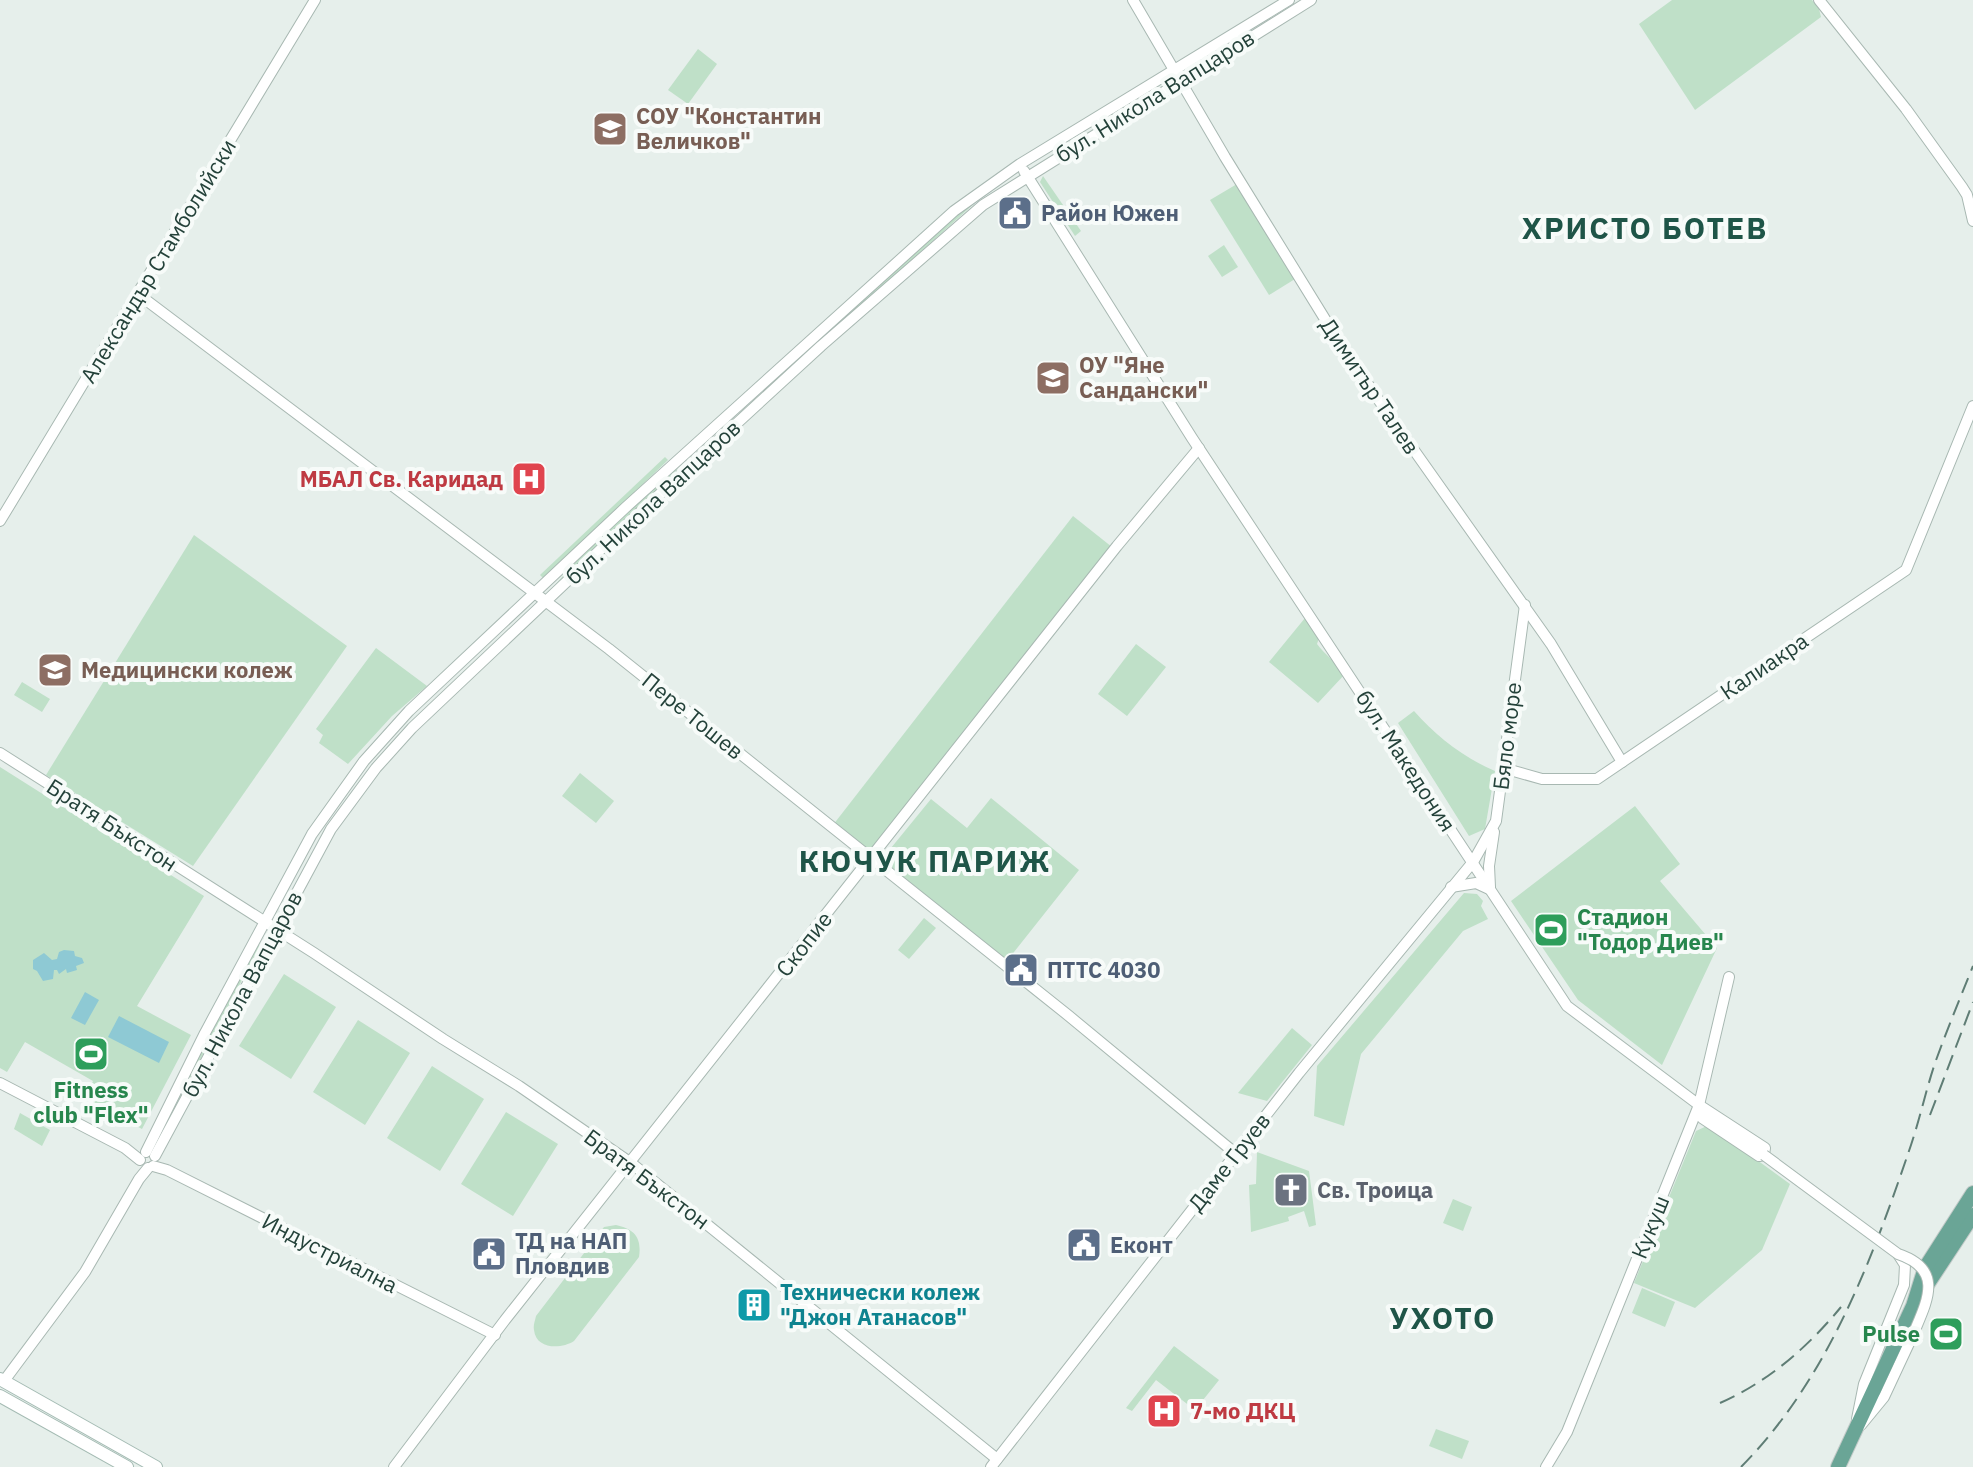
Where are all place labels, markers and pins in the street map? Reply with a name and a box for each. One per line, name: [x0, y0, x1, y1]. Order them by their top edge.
place label: СОУ "Константин Величков": [636, 101, 822, 155]
school or university icon: СОУ "Константин Величков": [591, 110, 629, 148]
public building icon: Район Южен: [996, 194, 1034, 232]
place label: Район Южен: [1041, 198, 1179, 227]
place label: ОУ "Яне Сандански": [1079, 350, 1208, 404]
school or university icon: ОУ "Яне Сандански": [1034, 359, 1072, 397]
hospital icon: МБАЛ Св. Каридад: [510, 460, 548, 498]
place label: МБАЛ Св. Каридад: [300, 464, 504, 493]
school or university icon: Медицински колеж: [36, 651, 74, 689]
place label: Медицински колеж: [81, 655, 293, 684]
place label: Стадион "Тодор Диев": [1577, 902, 1724, 956]
sports icon: Стадион "Тодор Диев": [1532, 911, 1570, 949]
public building icon: ПТТС 4030: [1002, 951, 1040, 989]
place label: ПТТС 4030: [1047, 955, 1160, 984]
sports icon: Fitness club "Flex": [72, 1035, 110, 1073]
place label: Fitness club "Flex": [33, 1075, 149, 1129]
church icon: Св. Троица: [1272, 1171, 1310, 1209]
place label: Св. Троица: [1317, 1175, 1433, 1204]
place label: ТД на НАП Пловдив: [515, 1226, 627, 1280]
public building icon: Еконт: [1065, 1226, 1103, 1264]
place label: Еконт: [1110, 1230, 1173, 1259]
public building icon: ТД на НАП Пловдив: [470, 1235, 508, 1273]
place label: Технически колеж "Джон Атанасов": [780, 1277, 980, 1331]
building icon: Технически колеж "Джон Атанасов": [735, 1286, 773, 1324]
sports icon: Pulse: [1927, 1315, 1965, 1353]
place label: Pulse: [1862, 1319, 1920, 1348]
hospital icon: 7-мо ДКЦ: [1145, 1392, 1183, 1430]
place label: 7-мо ДКЦ: [1190, 1396, 1295, 1425]

